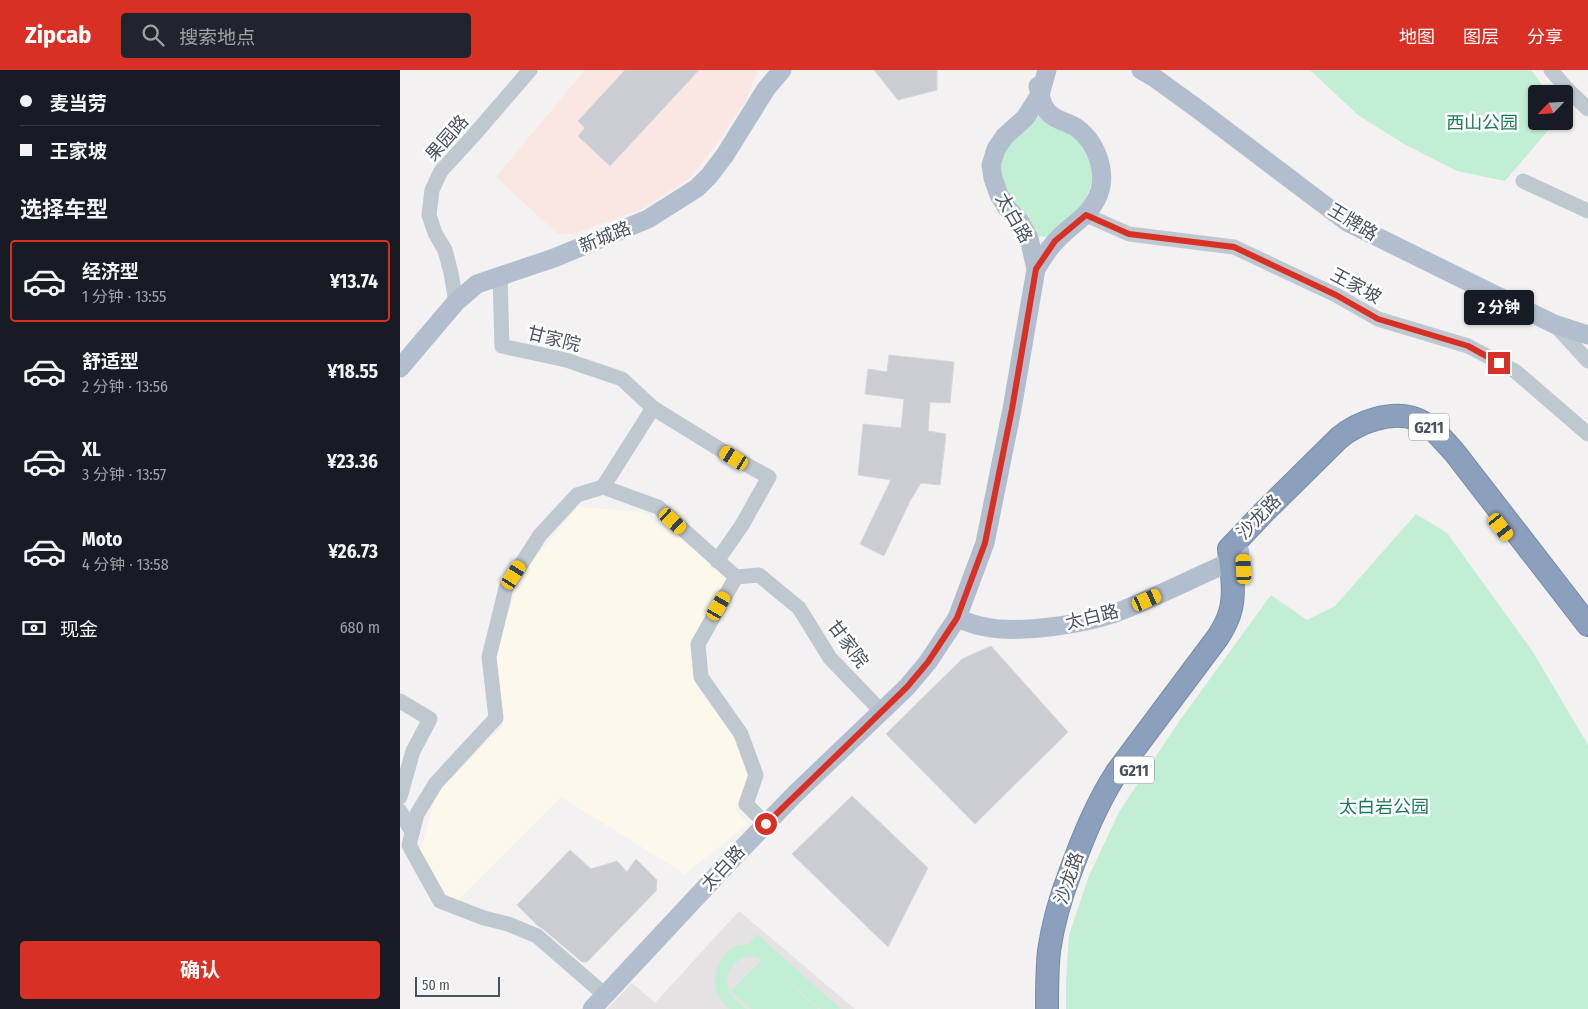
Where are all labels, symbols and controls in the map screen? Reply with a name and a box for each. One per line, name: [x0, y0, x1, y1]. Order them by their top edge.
search box: [121, 13, 471, 58]
text: Zipcab: [25, 21, 91, 49]
icon: search: [139, 21, 167, 49]
text: 搜索地点: [179, 26, 255, 49]
text: 地图: [1399, 26, 1435, 48]
text: 图层: [1463, 26, 1499, 48]
text: 分享: [1527, 26, 1563, 48]
north arrow: [1528, 85, 1572, 130]
map controls: [1528, 85, 1573, 130]
text: 麦当劳: [50, 92, 107, 115]
street label: 果园路: [421, 110, 473, 166]
park label: 西山公园: [1446, 112, 1518, 134]
text: 王家坡: [50, 140, 107, 163]
street label: 太白路: [991, 189, 1037, 247]
text: 选择车型: [20, 196, 108, 223]
street label: 王牌路: [1324, 199, 1382, 245]
street label: 新城路: [576, 217, 634, 257]
icon: car: [22, 259, 67, 304]
text: 经济型: [82, 260, 139, 283]
street label: 王家坡: [1327, 264, 1385, 308]
text: ¥13.74: [330, 270, 378, 293]
text: 1 分钟 · 13:55: [82, 287, 166, 306]
callout: 2 分钟: [1464, 290, 1534, 326]
text: 2 分钟: [1478, 298, 1520, 317]
street label: 甘家院: [525, 322, 583, 356]
icon: car: [22, 349, 67, 394]
text: 舒适型: [82, 350, 139, 373]
route end: [1488, 352, 1510, 374]
text: ¥18.55: [328, 360, 378, 383]
text: 2 分钟 · 13:56: [82, 377, 168, 396]
road number: G211: [1409, 414, 1449, 441]
text: XL: [82, 438, 101, 461]
icon: car: [22, 439, 67, 484]
car: [717, 444, 750, 472]
text: ¥23.36: [327, 450, 378, 473]
text: 3 分钟 · 13:57: [82, 465, 166, 484]
street label: 沙龙路: [1232, 490, 1286, 544]
car: [656, 505, 689, 537]
car: [1485, 511, 1516, 543]
text: Moto: [82, 528, 122, 551]
icon: car: [22, 529, 67, 574]
text: ¥26.73: [328, 540, 378, 563]
car: [1235, 554, 1252, 584]
text: 4 分钟 · 13:58: [82, 555, 169, 574]
car: [499, 558, 528, 592]
car: [1130, 587, 1163, 613]
car: [705, 589, 732, 623]
street label: 太白路: [1063, 600, 1121, 634]
icon: cash: [20, 614, 48, 642]
street label: 甘家院: [823, 616, 873, 672]
text: 现金: [60, 618, 98, 641]
text: 680 m: [340, 618, 380, 637]
road number: G211: [1114, 756, 1154, 784]
park label: 太白岩公园: [1339, 796, 1429, 818]
route start: [755, 813, 777, 835]
street label: 太白路: [697, 841, 749, 895]
street label: 沙龙路: [1050, 849, 1088, 907]
button: 确认: [20, 941, 380, 999]
scale bar: [415, 974, 500, 997]
text: 50 m: [422, 977, 450, 994]

